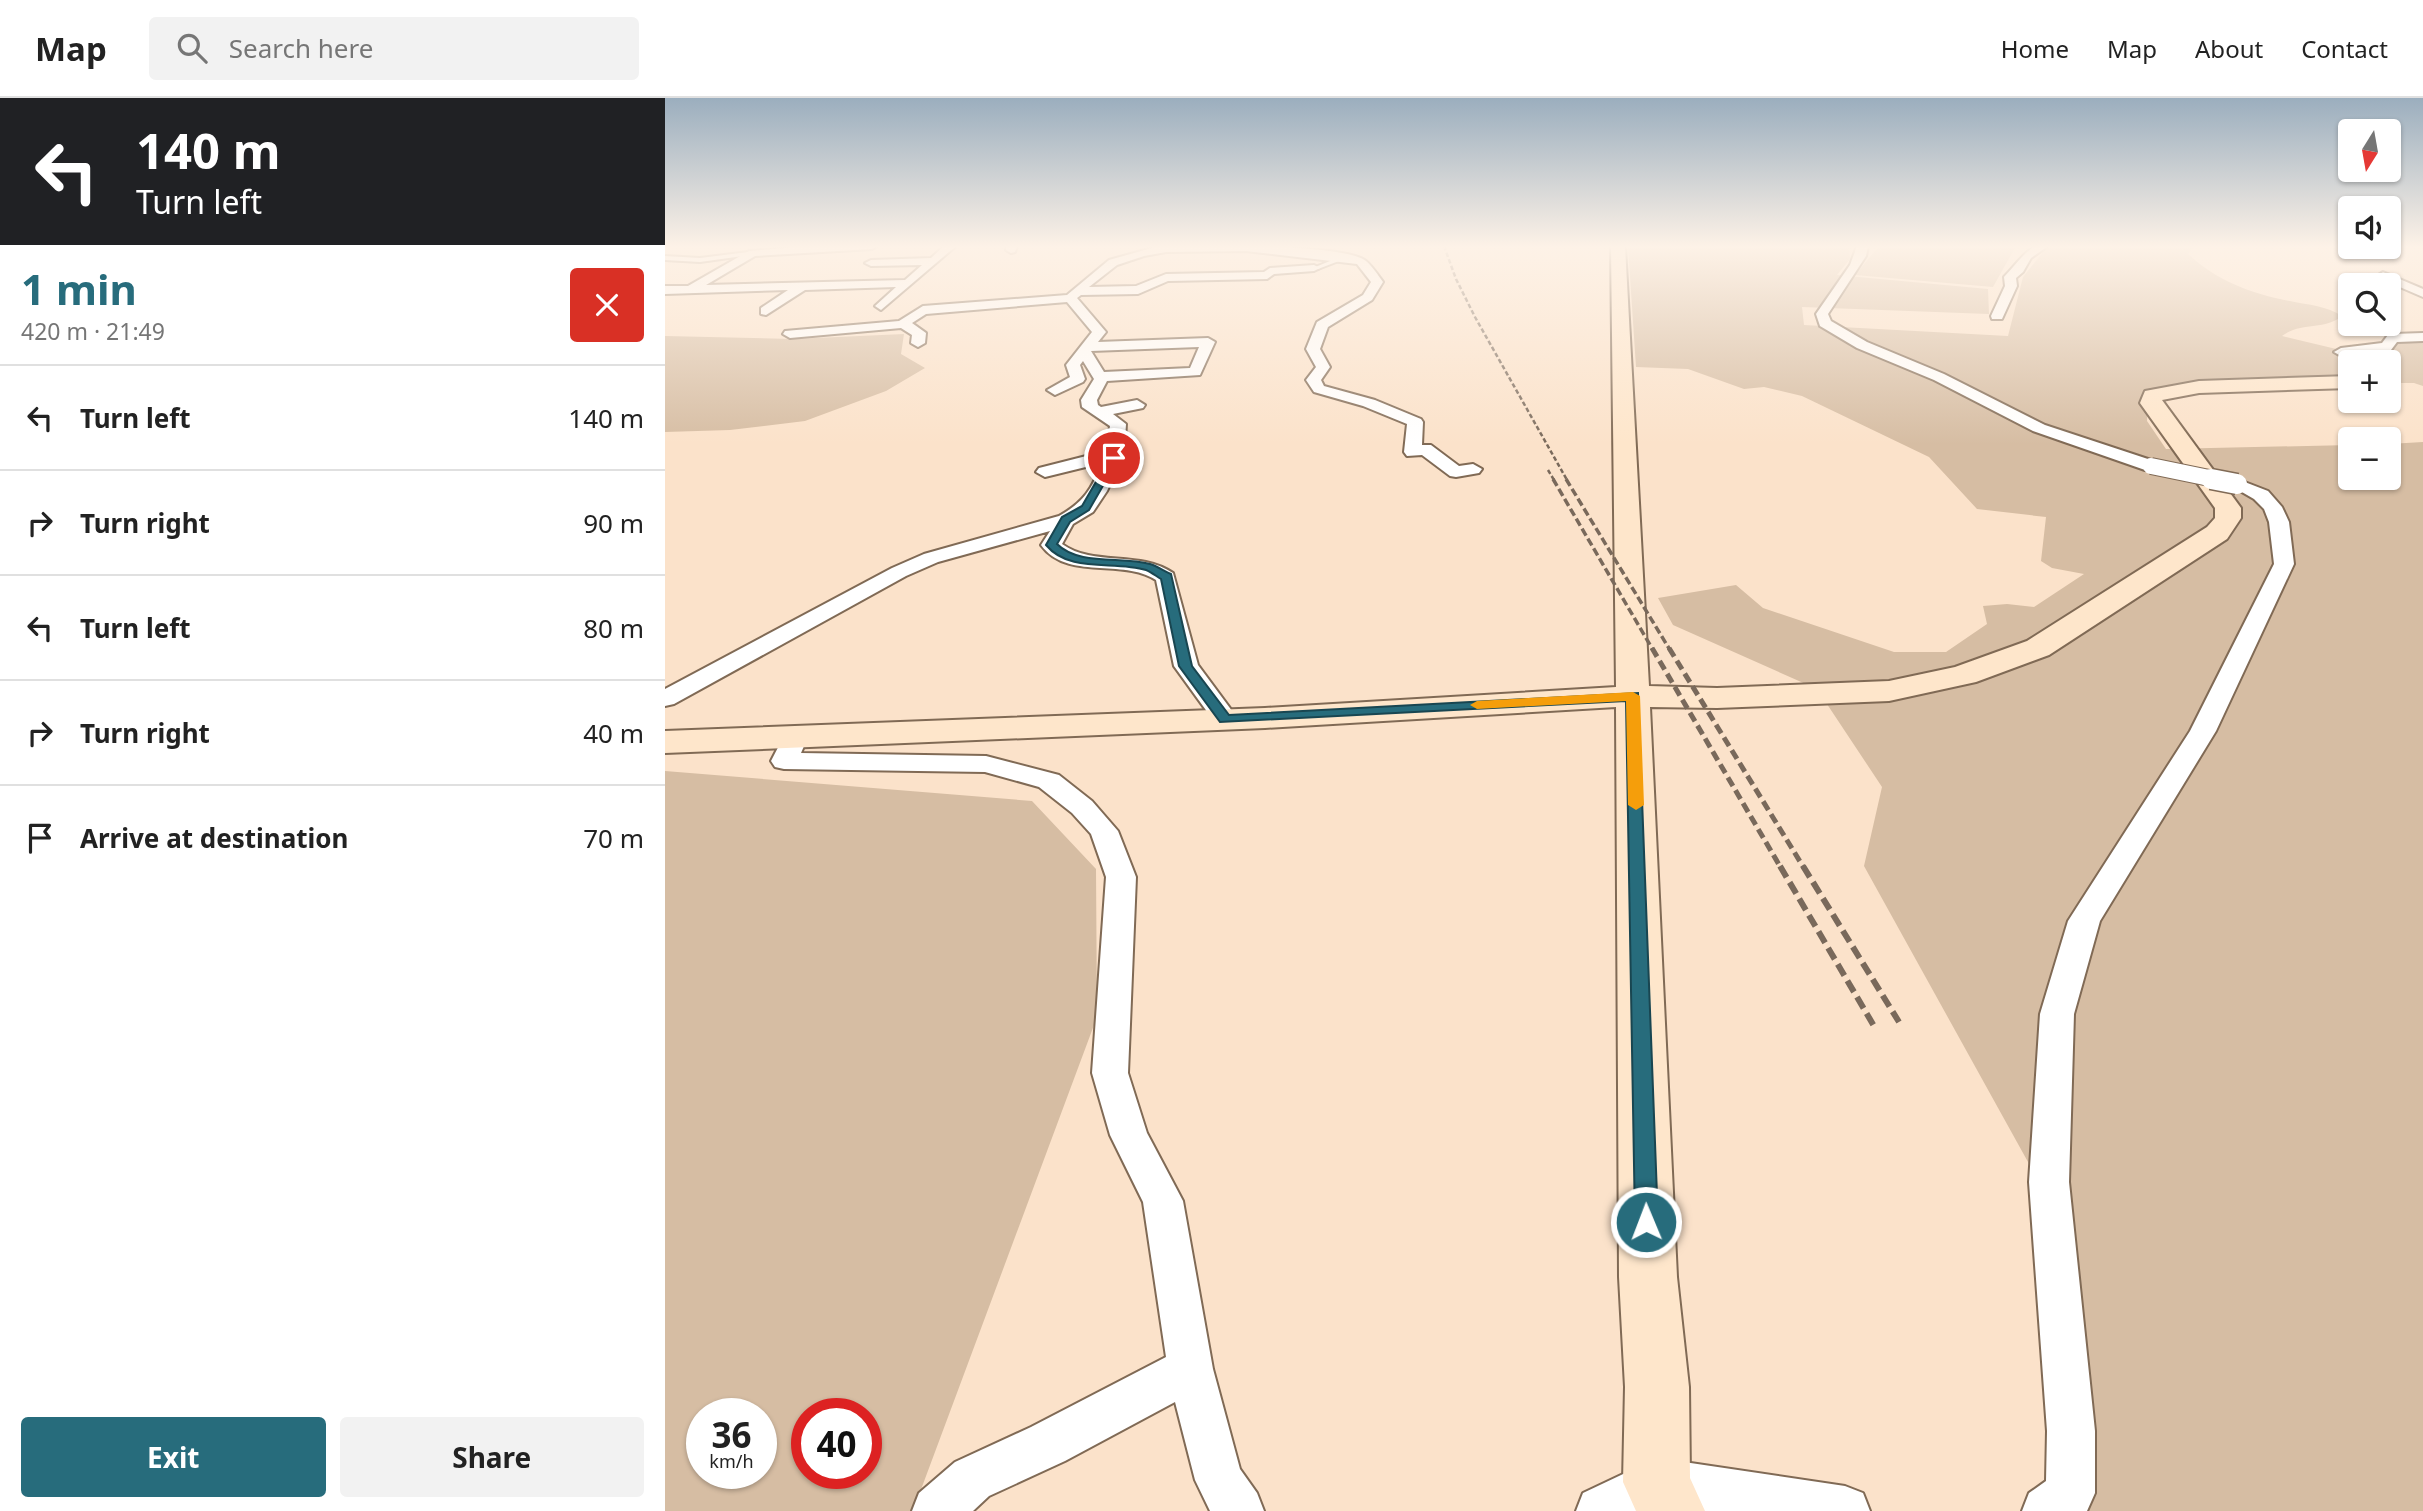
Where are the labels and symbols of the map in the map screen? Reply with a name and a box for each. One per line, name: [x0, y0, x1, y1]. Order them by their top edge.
north arrow: [2338, 119, 2401, 182]
pin: [1084, 428, 1144, 488]
position arrow: [1609, 1185, 1683, 1259]
speed limit sign: 40: [791, 1398, 882, 1489]

